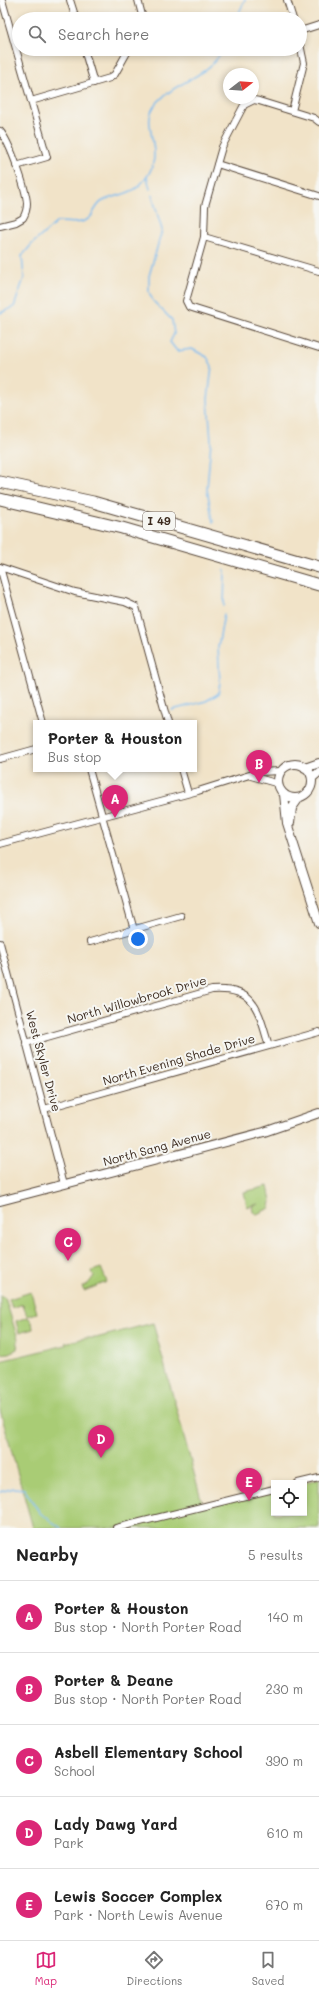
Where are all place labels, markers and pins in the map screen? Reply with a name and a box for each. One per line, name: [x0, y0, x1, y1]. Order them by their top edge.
pin: B: [246, 750, 272, 783]
pin: A: [102, 785, 128, 818]
pin: C: [55, 1228, 81, 1261]
pin: D: [88, 1425, 114, 1458]
pin: E: [236, 1468, 262, 1501]

